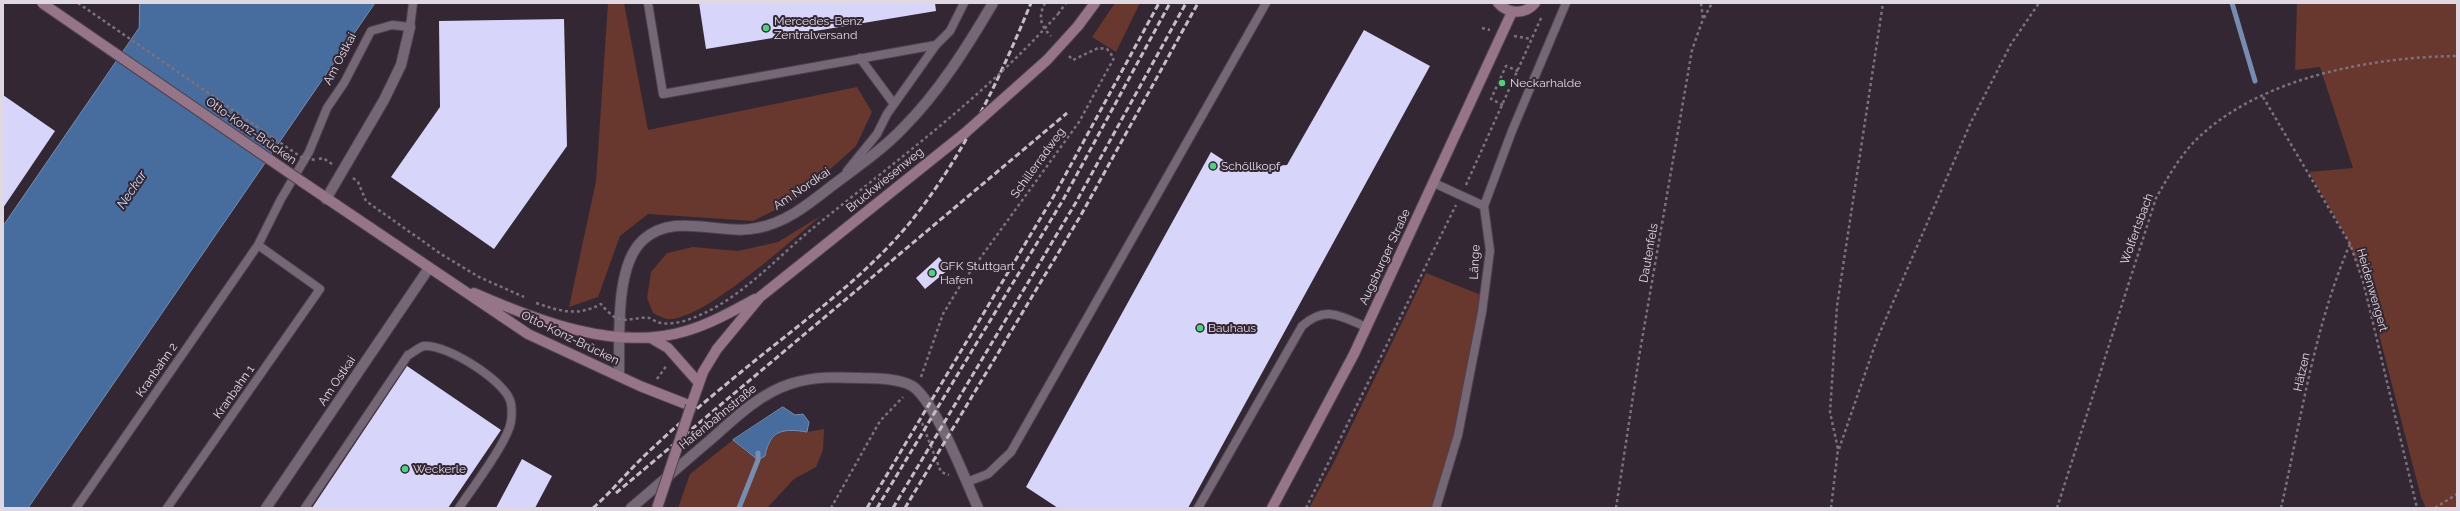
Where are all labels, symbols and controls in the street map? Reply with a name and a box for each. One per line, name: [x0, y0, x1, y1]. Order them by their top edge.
place label: Mercedes-Benz Zentralversand: [774, 14, 862, 42]
marker: Mercedes-Benz Zentralversand: [761, 23, 771, 33]
street label: Am Ostkai: [320, 31, 360, 87]
place label: Neckarhalde: [1510, 76, 1581, 90]
marker: Neckarhalde: [1497, 78, 1507, 88]
street label: Otto-Konz-Brücken: [203, 94, 299, 168]
street label: Schillerradweg: [1008, 125, 1068, 201]
street label: Bruckwiesenweg: [843, 144, 927, 216]
place label: Schöllkopf: [1221, 159, 1280, 173]
marker: Schöllkopf: [1208, 161, 1218, 171]
street label: Am Nordkai: [771, 165, 833, 213]
water label: Neckar: [114, 168, 150, 212]
street label: Wolfertsbach: [2117, 192, 2157, 266]
street label: Augsburger Straße: [1356, 207, 1414, 307]
street label: Dautenfels: [1637, 222, 1661, 284]
street label: Länge: [1467, 244, 1483, 280]
street label: Heidenwengert: [2353, 247, 2391, 333]
place label: GFK Stuttgart Hafen: [940, 259, 1015, 287]
marker: GFK Stuttgart Hafen: [927, 268, 937, 278]
street label: Otto-Konz-Brücken: [519, 308, 621, 368]
place label: Bauhaus: [1208, 321, 1256, 335]
marker: Bauhaus: [1195, 323, 1205, 333]
street label: Kranbahn 2: [133, 340, 181, 400]
street label: Hätzen: [2291, 351, 2313, 393]
street label: Am Ostkai: [315, 354, 359, 408]
street label: Kranbahn 1: [210, 363, 258, 421]
street label: Hafenbahnstraße: [676, 381, 760, 453]
place label: Weckerle: [413, 462, 466, 476]
marker: Weckerle: [400, 464, 410, 474]

